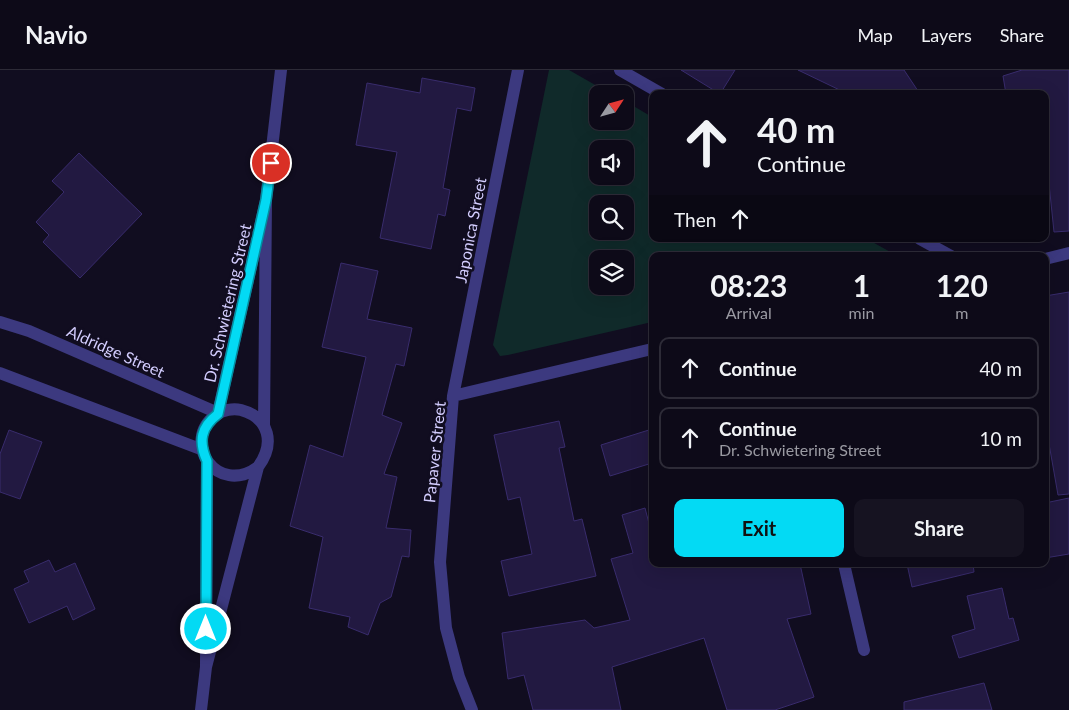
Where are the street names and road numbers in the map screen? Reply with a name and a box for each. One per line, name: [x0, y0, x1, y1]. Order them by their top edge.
street label: Japonica Street: [450, 175, 490, 284]
street label: Dr. Schwietering Street: [199, 222, 255, 384]
street label: Aldridge Street: [64, 321, 168, 381]
street label: Papaver Street: [419, 400, 449, 504]

